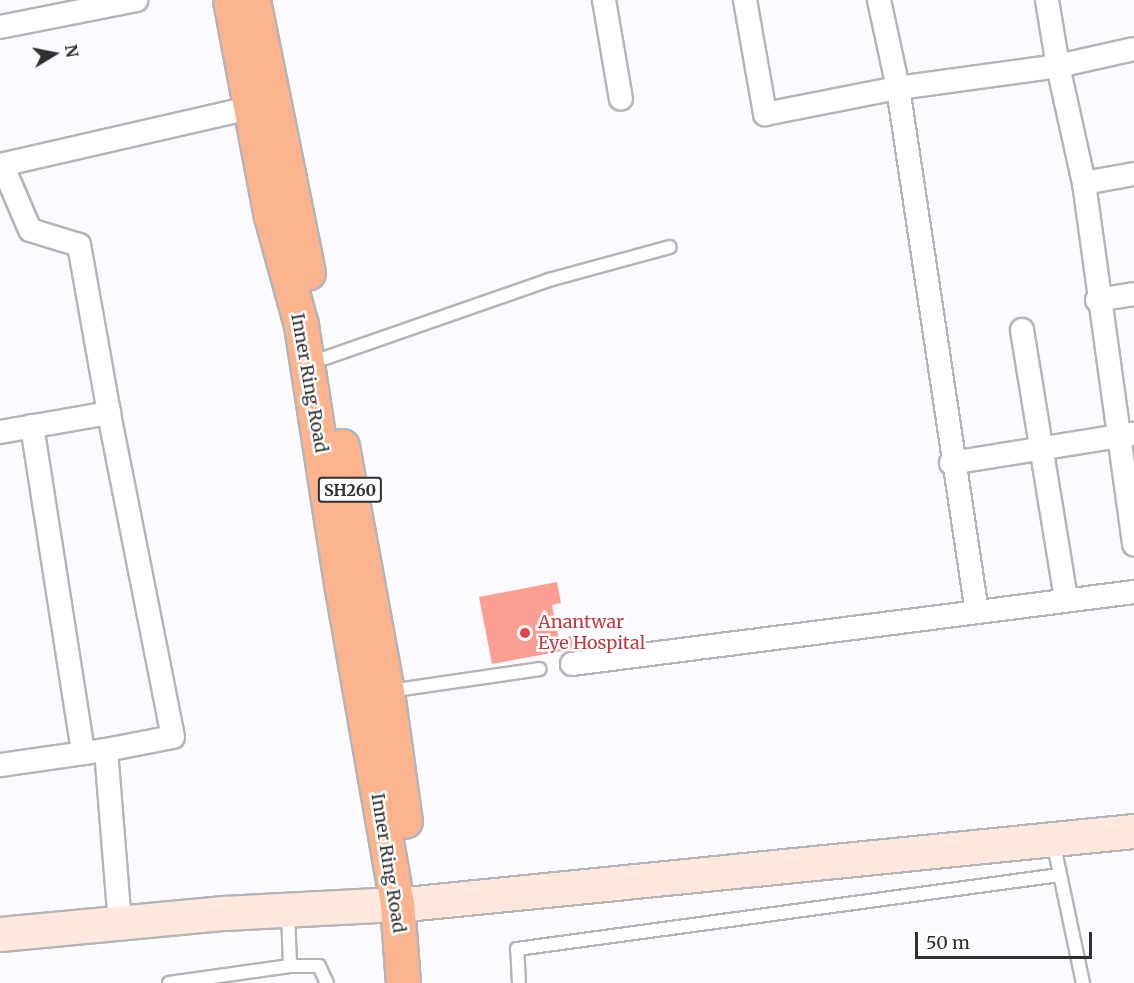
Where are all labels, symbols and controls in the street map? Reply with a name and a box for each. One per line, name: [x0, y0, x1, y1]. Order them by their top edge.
north arrow: [24, 24, 84, 84]
text: N: [61, 43, 83, 59]
street label: Inner Ring Road: [286, 312, 332, 454]
road number: SH260: [317, 477, 383, 503]
place label: Anantwar Eye Hospital: [538, 612, 645, 654]
marker: Anantwar Eye Hospital: [516, 624, 534, 642]
street label: Inner Ring Road: [366, 792, 410, 934]
scale bar: [918, 920, 1095, 958]
text: 50 m: [926, 931, 970, 954]

